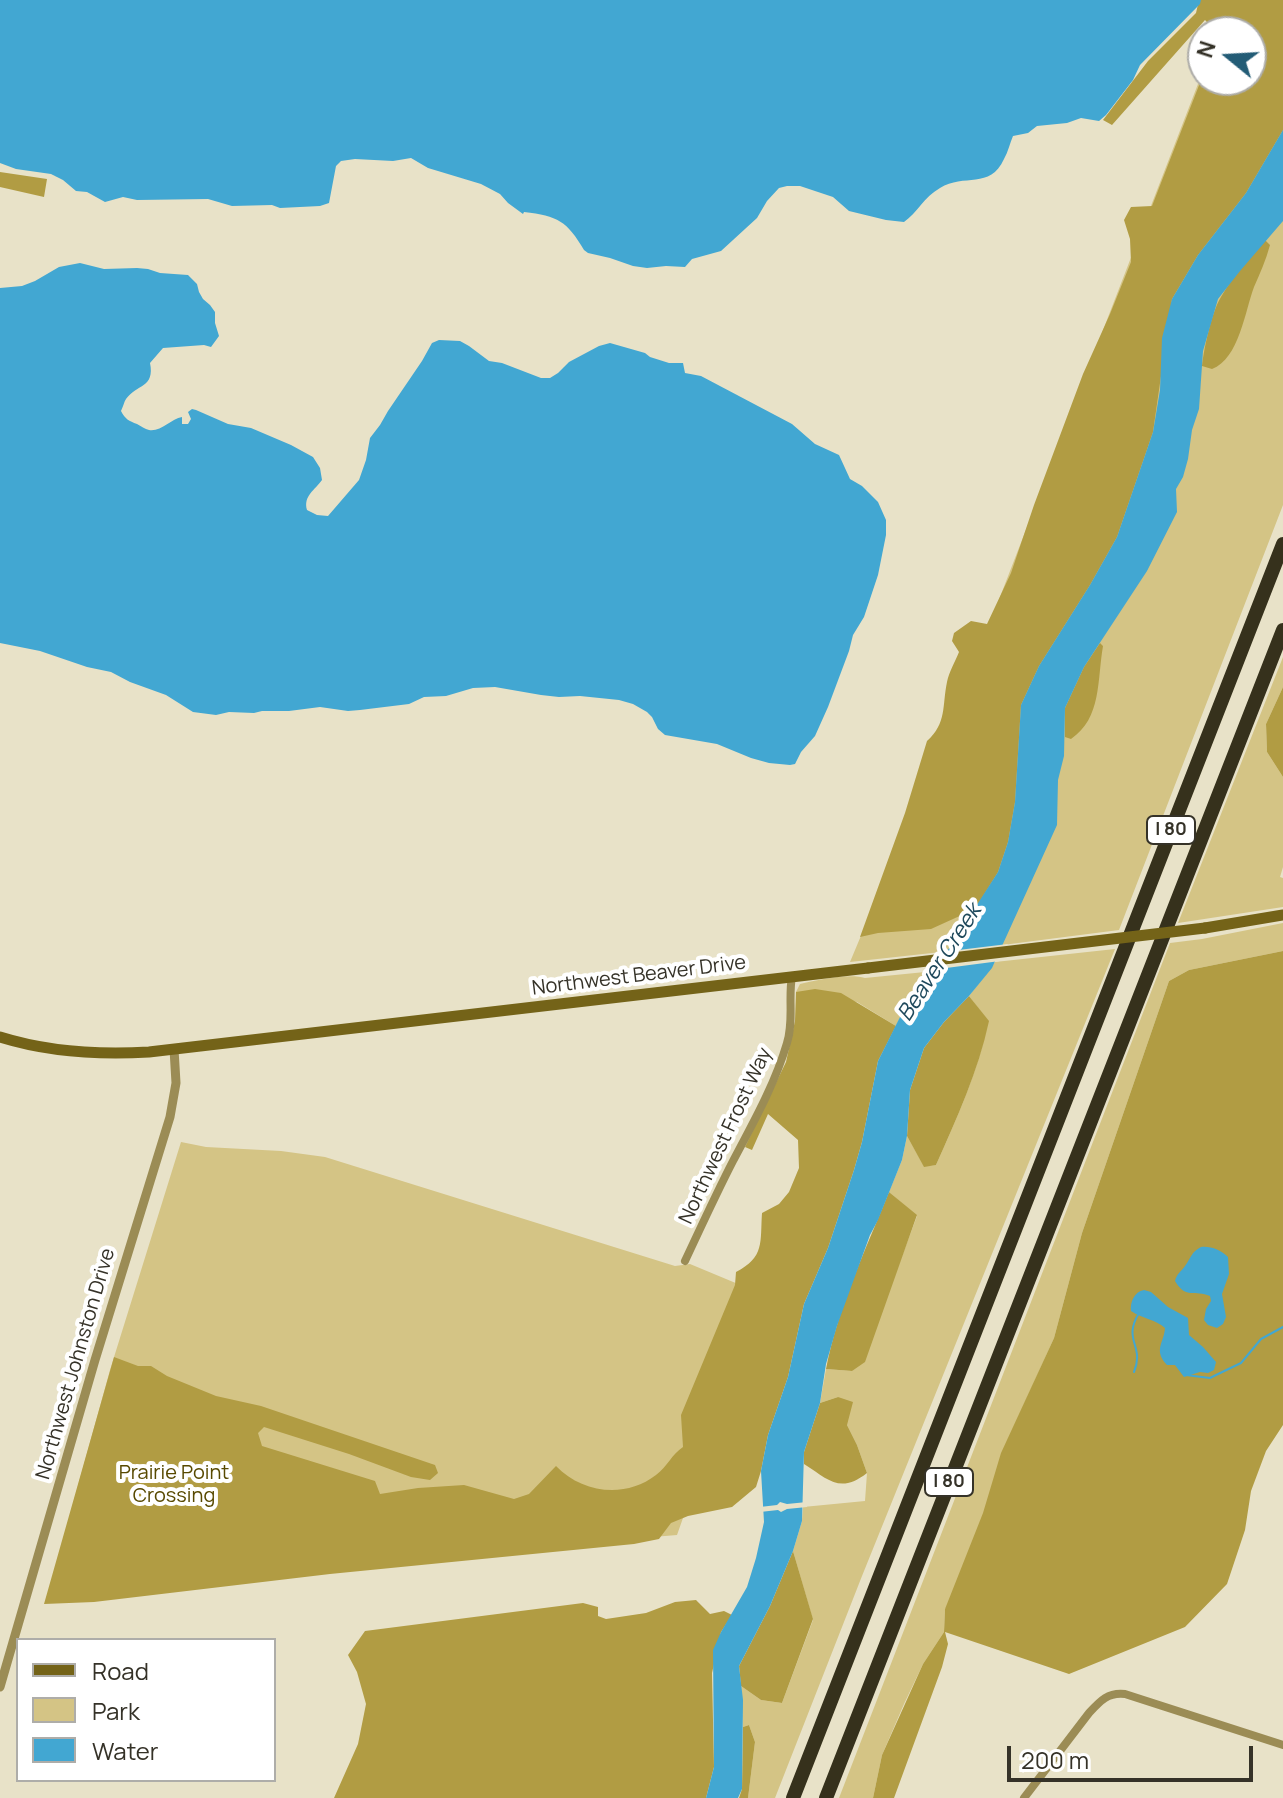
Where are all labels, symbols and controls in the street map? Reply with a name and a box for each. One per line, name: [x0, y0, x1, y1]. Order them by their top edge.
north arrow: [1187, 16, 1267, 96]
text: N: [1189, 37, 1223, 61]
road number: I 80: [1147, 816, 1195, 844]
water label: Beaver Creek: [892, 900, 988, 1026]
street label: Northwest Beaver Drive: [531, 951, 747, 1001]
street label: Northwest Frost Way: [675, 1044, 777, 1228]
street label: Northwest Johnston Drive: [31, 1246, 121, 1482]
park label: Prairie Point Crossing: [119, 1461, 229, 1508]
road number: I 80: [925, 1468, 973, 1496]
legend: [16, 1638, 276, 1782]
text: Road: [92, 1654, 149, 1687]
text: Park: [92, 1694, 140, 1727]
scale bar: [1011, 1730, 1257, 1780]
text: Water: [92, 1734, 159, 1767]
text: 200 m: [1021, 1743, 1089, 1776]

